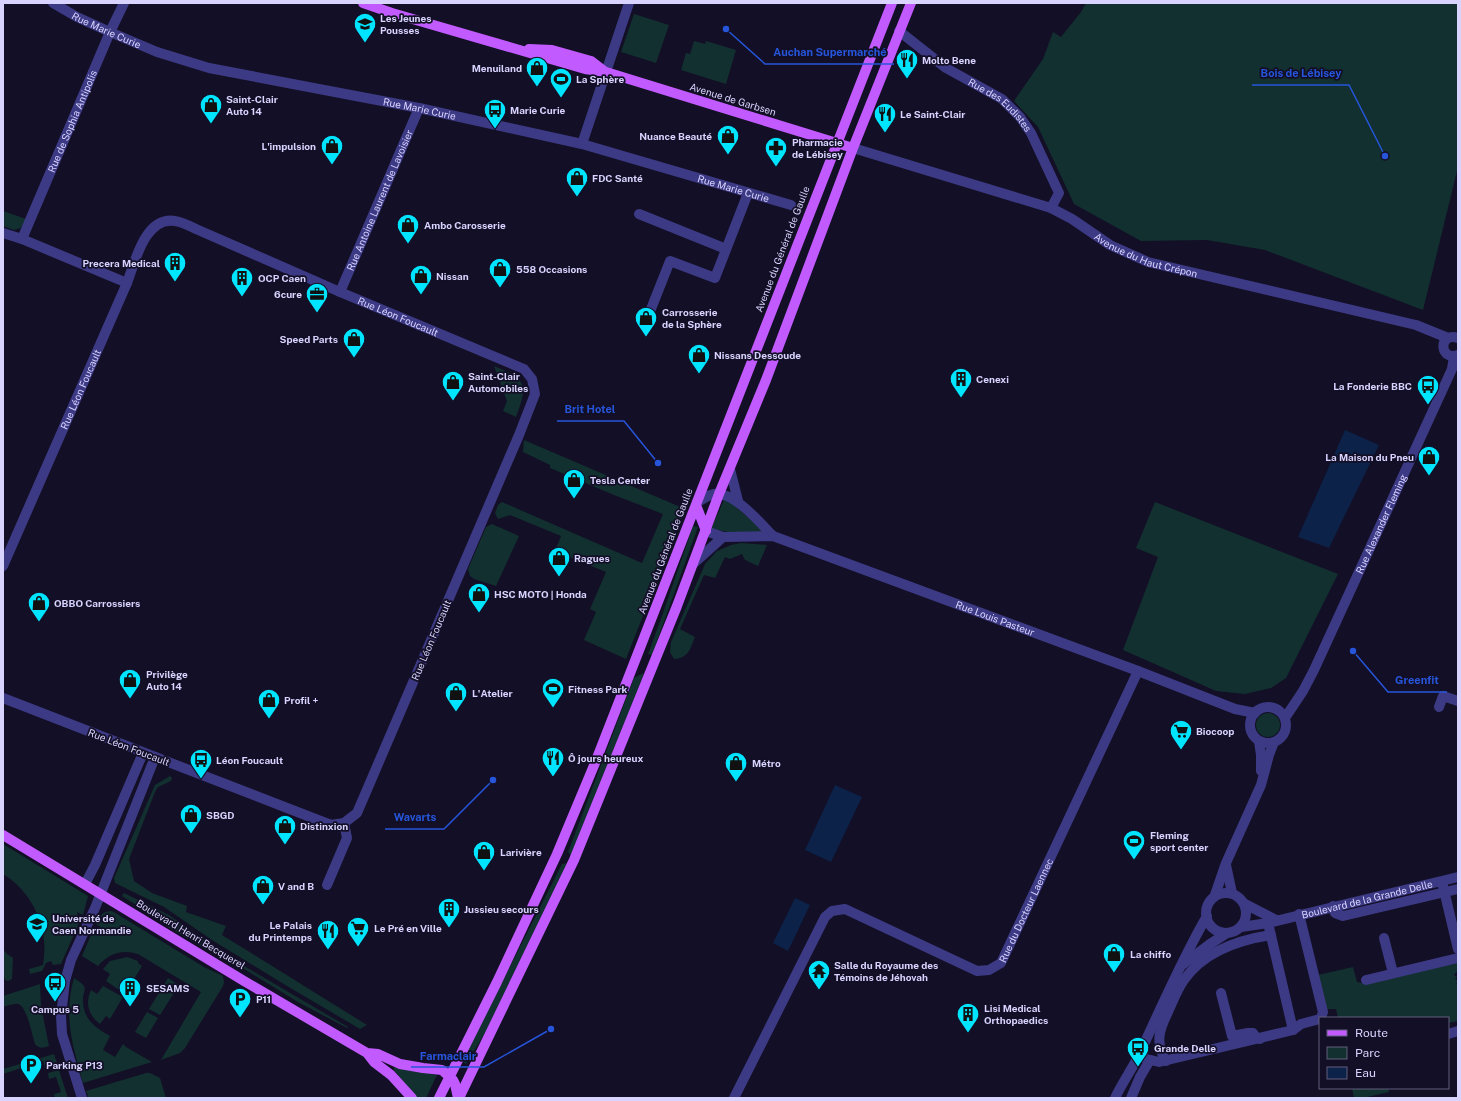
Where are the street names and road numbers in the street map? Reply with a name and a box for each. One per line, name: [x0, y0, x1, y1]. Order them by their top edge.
street label: Rue Marie Curie: [70, 9, 143, 51]
street label: Rue de Sophia Antipolis: [45, 68, 99, 174]
street label: Rue des Eudistes: [966, 76, 1034, 134]
street label: Avenue de Garbsen: [688, 80, 778, 118]
street label: Rue Marie Curie: [382, 95, 458, 122]
street label: Rue Antoine Laurent de Lavoisier: [344, 128, 415, 273]
street label: Rue Marie Curie: [696, 172, 771, 204]
street label: Avenue du Général de Gaulle: [752, 184, 812, 314]
street label: Avenue du Haut Crépon: [1092, 230, 1199, 279]
street label: Rue Léon Foucault: [356, 294, 440, 339]
street label: Rue Léon Foucault: [58, 347, 103, 431]
street label: Rue Alexander Fleming: [1353, 472, 1409, 575]
street label: Avenue du Général de Gaulle: [635, 486, 695, 616]
street label: Rue Léon Foucault: [409, 598, 453, 682]
street label: Rue Louis Pasteur: [954, 598, 1037, 638]
street label: Rue Léon Foucault: [87, 726, 171, 768]
street label: Rue du Docteur Laennec: [996, 856, 1055, 964]
street label: Boulevard de la Grande Delle: [1300, 877, 1434, 921]
street label: Boulevard Henri Becquerel: [134, 897, 248, 971]

